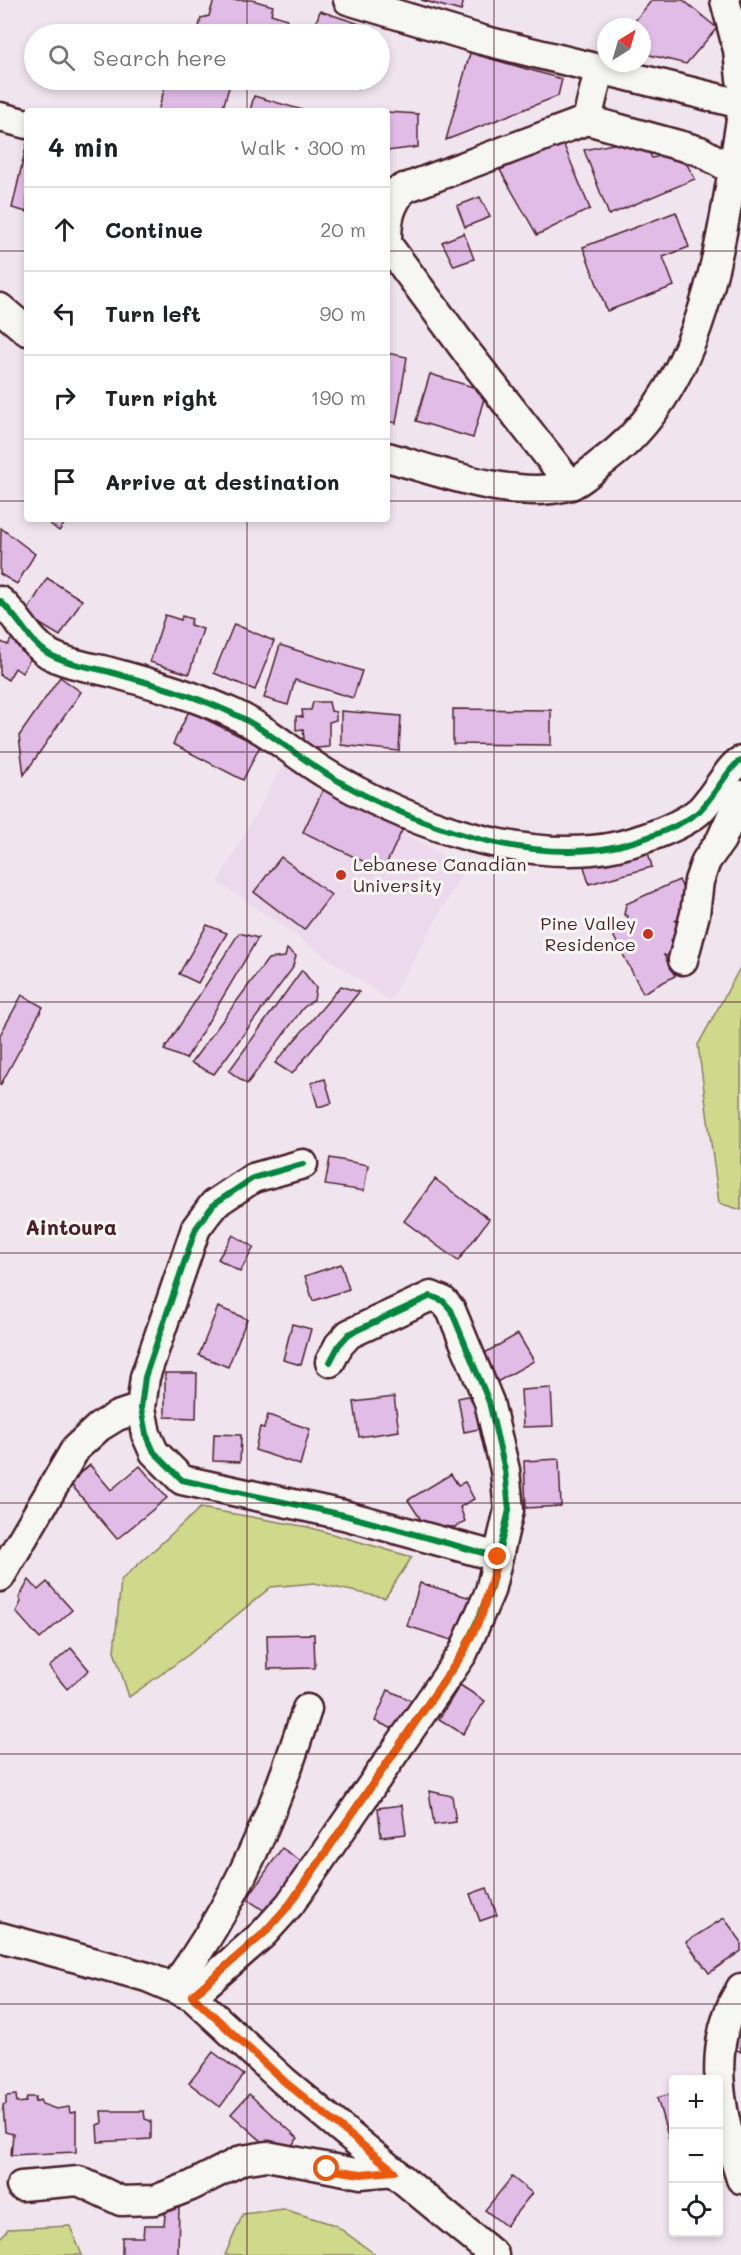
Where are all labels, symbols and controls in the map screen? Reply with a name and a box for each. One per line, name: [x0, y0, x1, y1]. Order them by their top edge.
north arrow: [597, 18, 651, 72]
search box: [24, 24, 390, 90]
icon: search: [45, 41, 78, 74]
text: Search here: [93, 43, 227, 72]
text: 4 min: [48, 130, 118, 164]
text: Walk · 300 m: [240, 134, 366, 160]
icon: ahead: [48, 213, 81, 246]
text: Continue: [105, 215, 203, 244]
text: 20 m: [320, 216, 366, 242]
icon: left: [48, 297, 81, 330]
text: Turn left: [105, 299, 201, 328]
text: 90 m: [320, 300, 366, 326]
icon: right: [48, 381, 81, 414]
text: Turn right: [105, 383, 217, 412]
text: 190 m: [311, 384, 366, 410]
icon: arrive: [48, 465, 81, 498]
text: Arrive at destination: [105, 467, 340, 496]
place label: Lebanese Canadian University: [353, 852, 526, 897]
marker: Lebanese Canadian University: [334, 868, 348, 882]
place label: Pine Valley Residence: [540, 911, 636, 956]
marker: Pine Valley Residence: [641, 927, 655, 941]
district label: Aintoura: [25, 1213, 117, 1240]
route end: [484, 1543, 510, 1569]
map controls: [669, 2075, 723, 2237]
button: +: [669, 2075, 723, 2129]
button: −: [669, 2129, 723, 2183]
route start: [313, 2155, 339, 2181]
button: locate: [669, 2183, 723, 2237]

